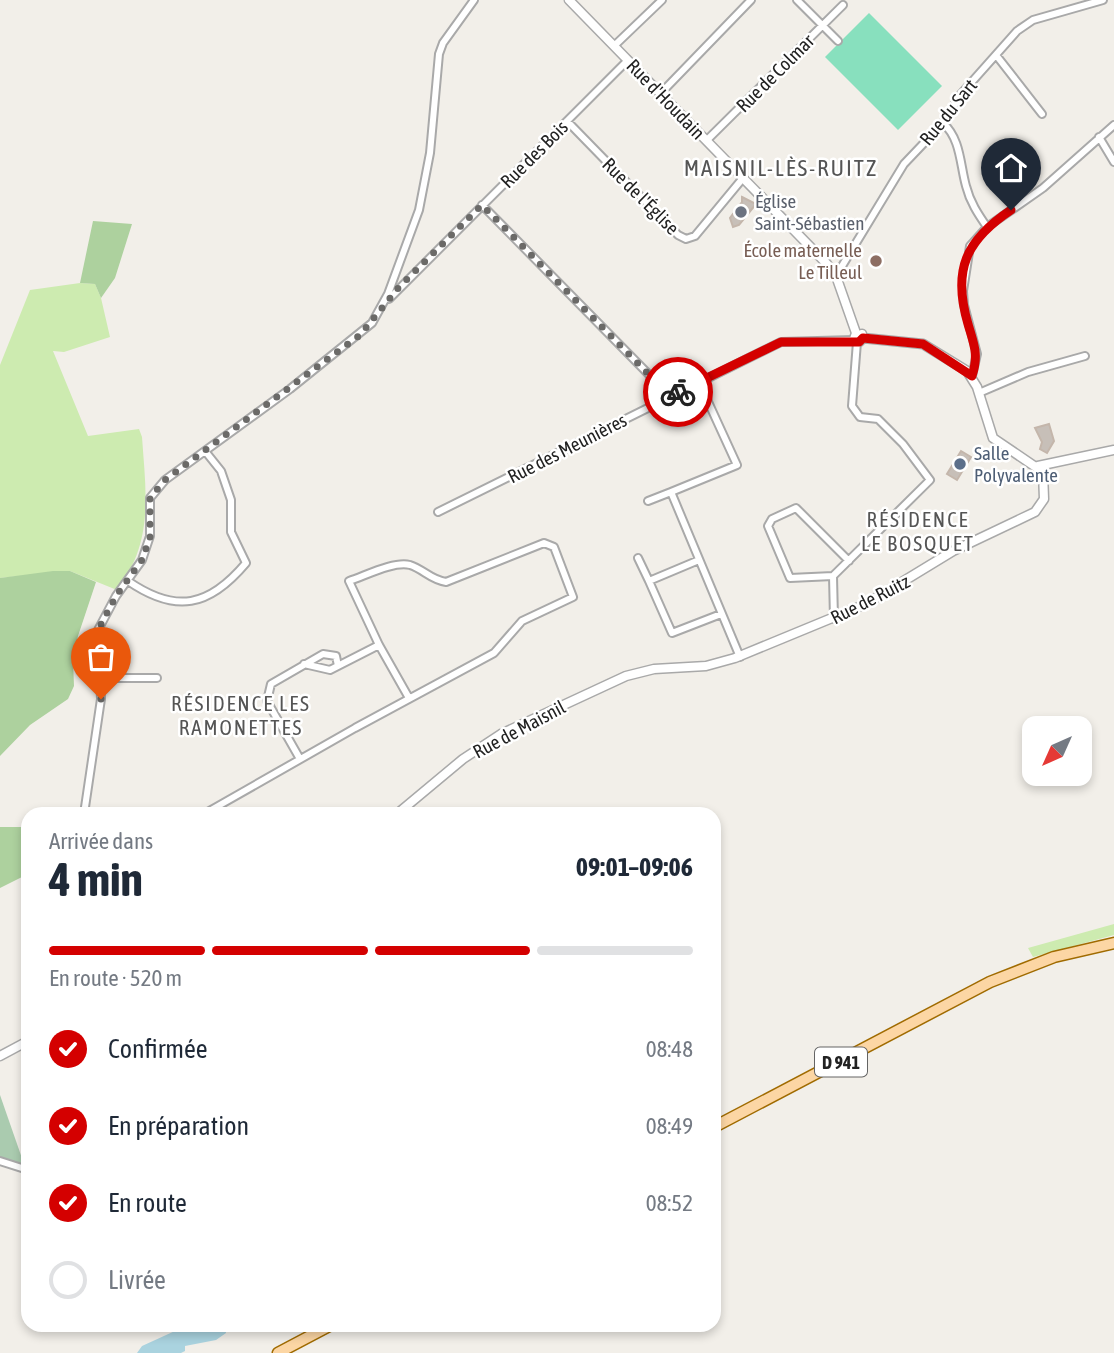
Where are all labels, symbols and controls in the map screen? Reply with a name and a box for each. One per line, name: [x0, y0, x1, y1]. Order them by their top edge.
street label: Rue de Colmar: [732, 29, 819, 116]
street label: Rue d'Houdain: [622, 54, 710, 144]
street label: Rue du Sart: [915, 75, 981, 149]
street label: Rue des Bois: [496, 116, 572, 192]
pin: [981, 138, 1041, 210]
icon: home: [992, 149, 1030, 187]
street label: Rue de l'Église: [598, 153, 684, 239]
district label: MAISNIL-LÈS-RUITZ: [684, 155, 878, 181]
place label: Église Saint-Sébastien: [755, 190, 864, 234]
marker: Église Saint-Sébastien: [733, 204, 749, 220]
place label: École maternelle Le Tilleul: [743, 239, 862, 283]
marker: École maternelle Le Tilleul: [868, 253, 884, 269]
courier: [643, 357, 713, 427]
icon: bike: [659, 373, 697, 411]
street label: Rue des Meunières: [504, 408, 630, 487]
place label: Salle Polyvalente: [974, 442, 1058, 486]
marker: Salle Polyvalente: [952, 456, 968, 472]
district label: RÉSIDENCE LE BOSQUET: [861, 507, 975, 555]
street label: Rue de Ruitz: [827, 570, 913, 628]
pin: [71, 627, 131, 699]
icon: bag: [82, 638, 120, 676]
district label: RÉSIDENCE LES RAMONETTES: [171, 691, 311, 739]
street label: Rue de Maisnil: [469, 695, 569, 763]
north arrow: [1022, 716, 1092, 786]
map controls: [1022, 716, 1092, 786]
text: Arrivée dans: [49, 828, 153, 854]
text: 09:01–09:06: [576, 852, 693, 882]
text: 4 min: [49, 853, 143, 906]
text: En route · 520 m: [49, 965, 182, 991]
icon: check: [49, 1030, 87, 1068]
text: Confirmée: [108, 1034, 208, 1064]
text: 08:48: [646, 1036, 693, 1062]
road number: D 941: [815, 1048, 867, 1077]
icon: check: [49, 1107, 87, 1145]
text: En préparation: [108, 1111, 249, 1141]
text: 08:49: [646, 1113, 693, 1139]
icon: check: [49, 1184, 87, 1222]
text: En route: [108, 1188, 187, 1218]
text: 08:52: [646, 1190, 693, 1216]
text: Livrée: [108, 1265, 166, 1295]

